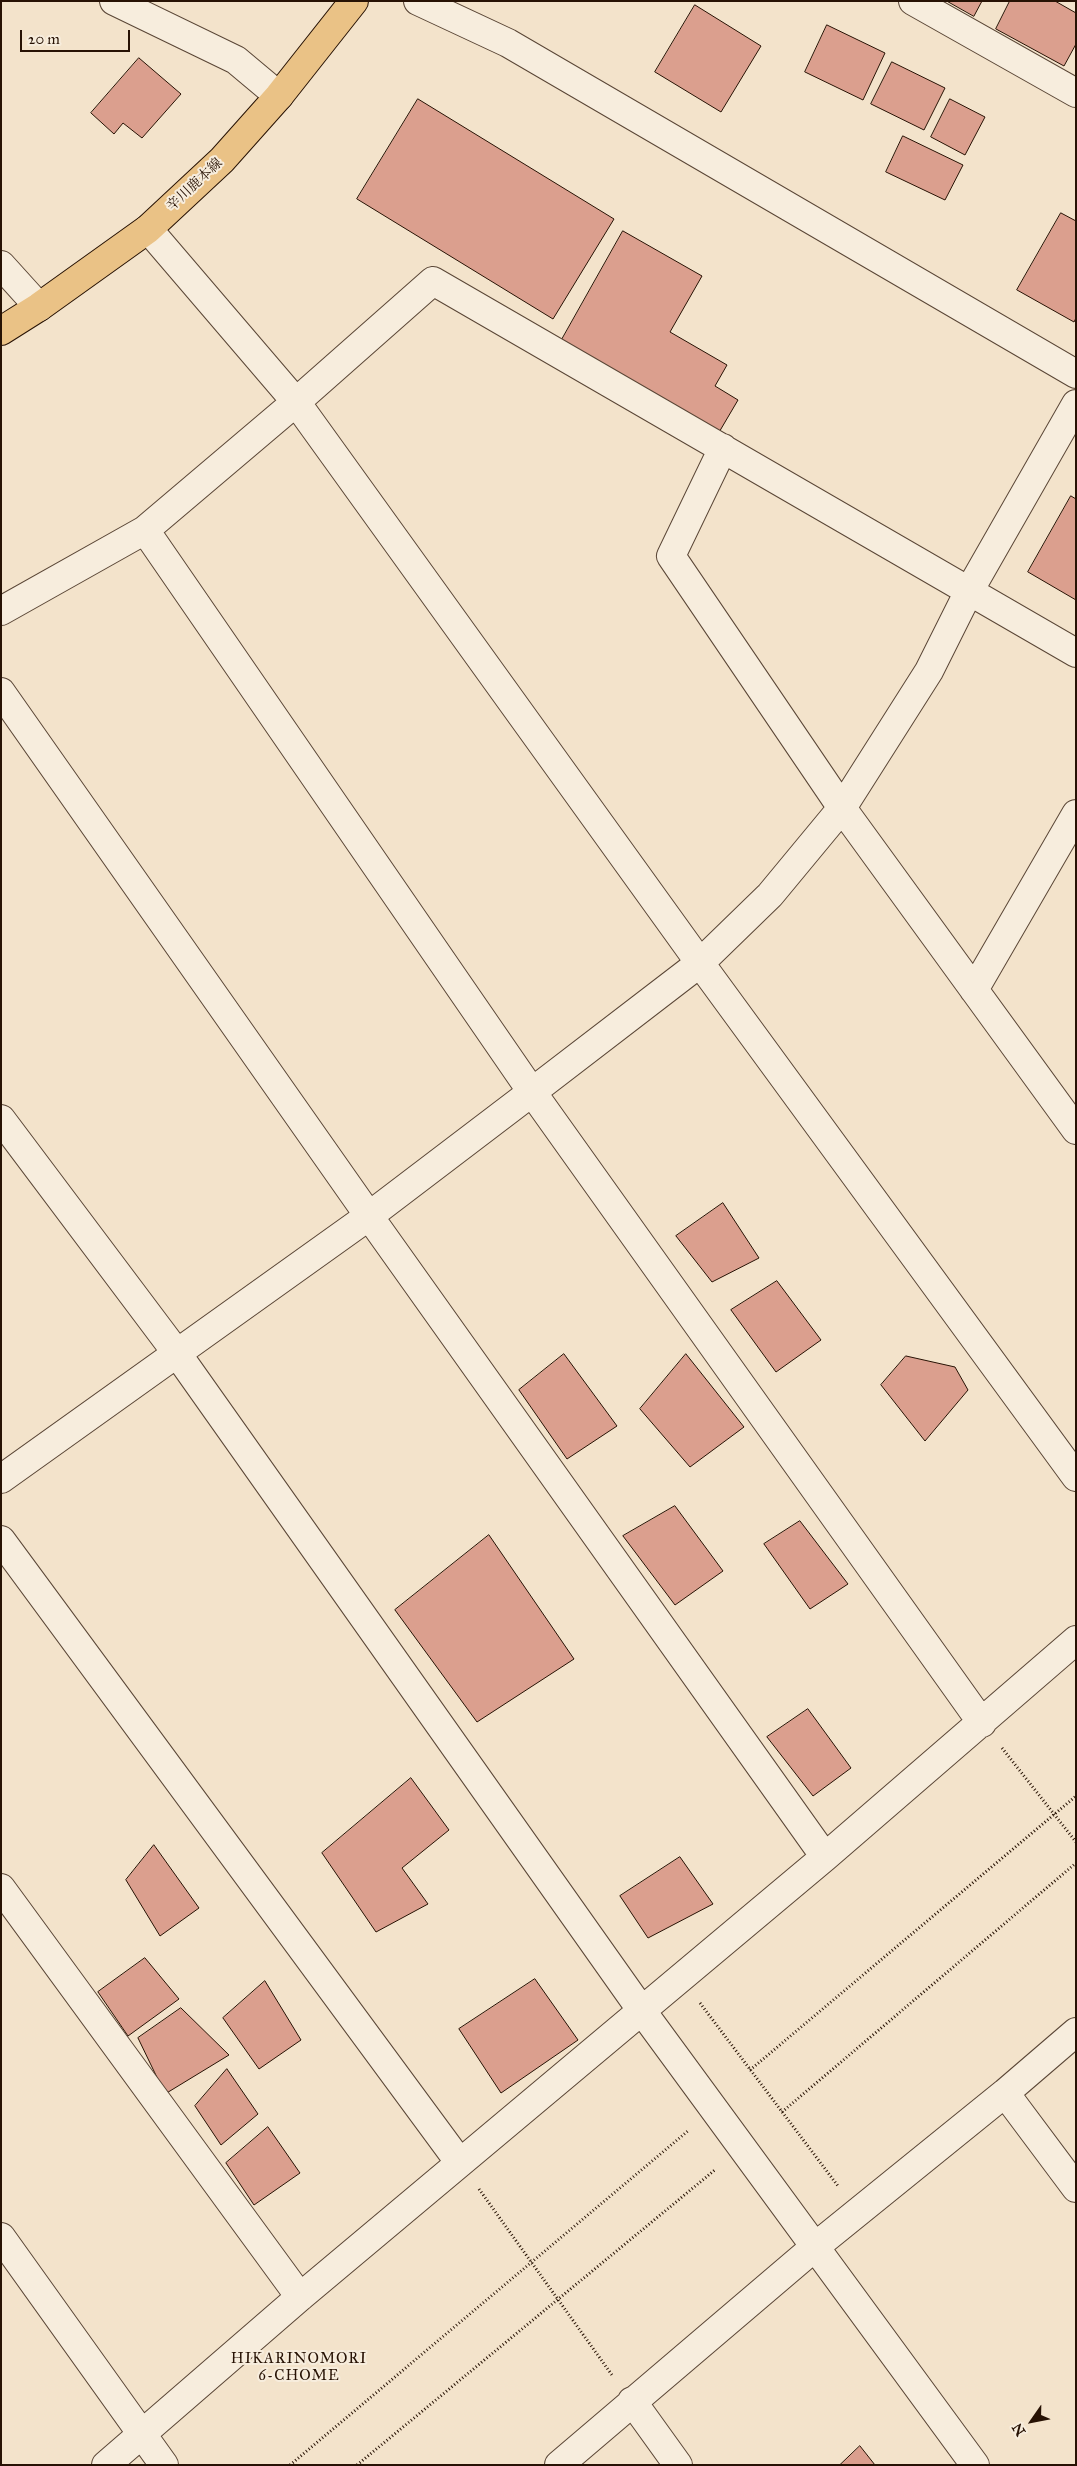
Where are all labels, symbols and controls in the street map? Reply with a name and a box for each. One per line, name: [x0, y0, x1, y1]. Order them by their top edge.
scale bar: [22, 20, 132, 52]
text: 20 m: [28, 30, 60, 48]
street label: 辛川鹿本線: [164, 155, 226, 215]
district label: HIKARINOMORI 6-CHOME: [229, 2350, 369, 2385]
north arrow: [1007, 2396, 1057, 2446]
text: N: [1009, 2420, 1029, 2439]

